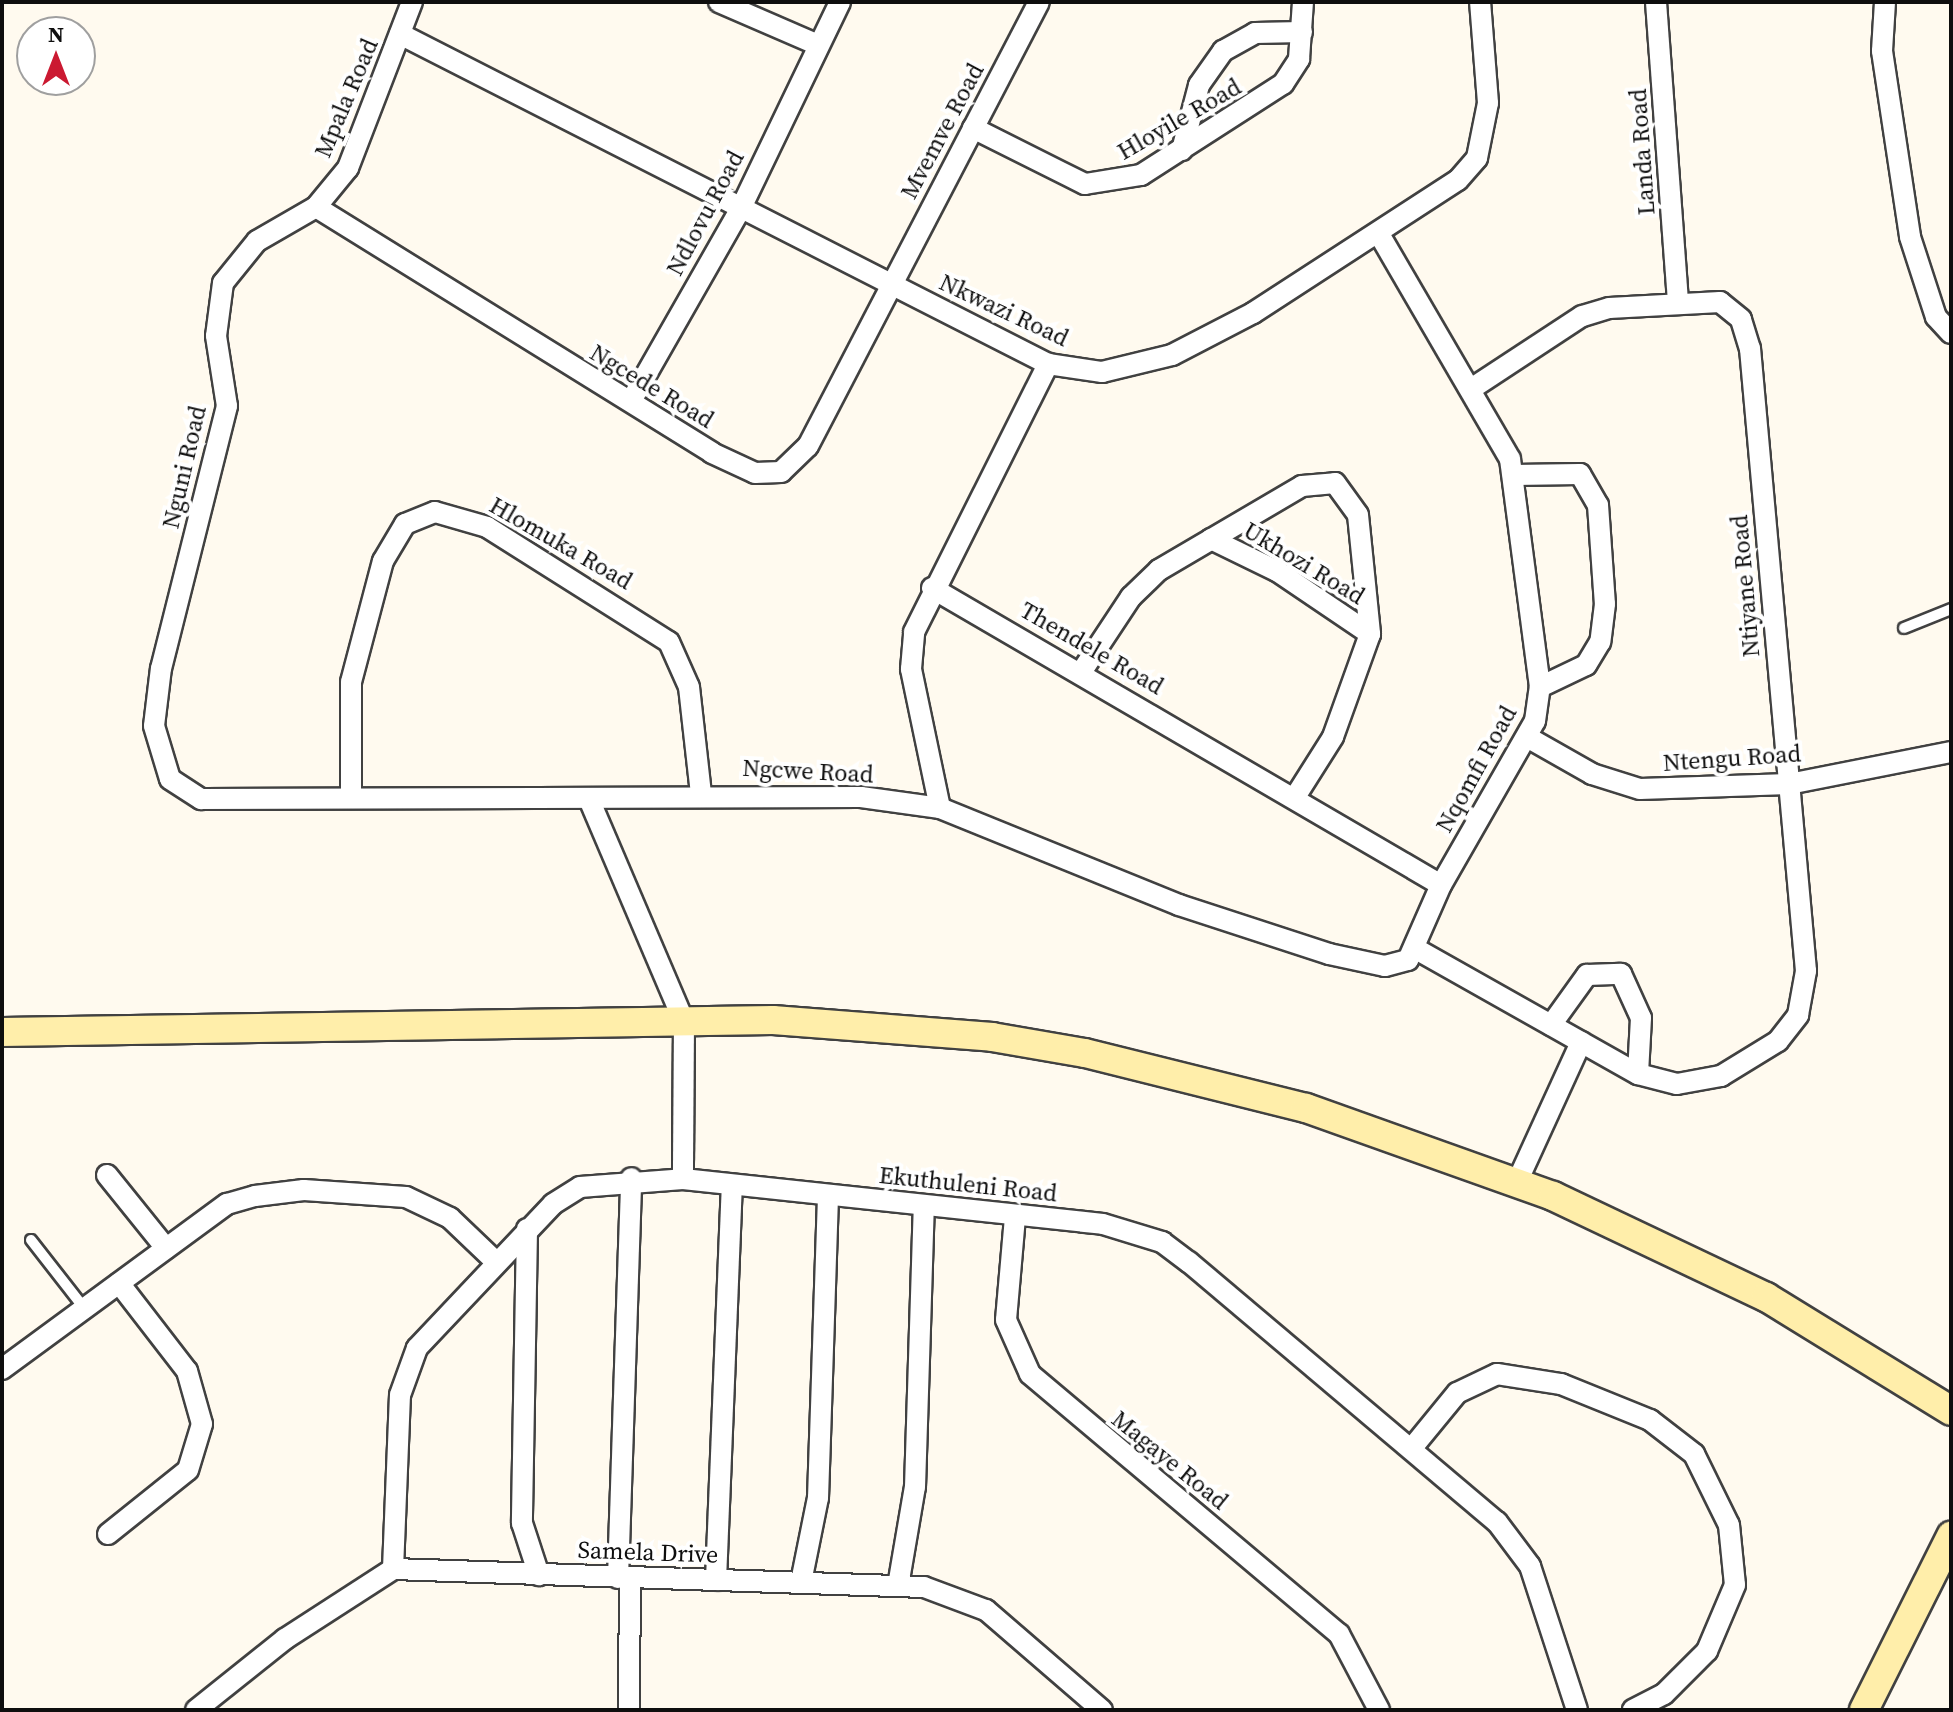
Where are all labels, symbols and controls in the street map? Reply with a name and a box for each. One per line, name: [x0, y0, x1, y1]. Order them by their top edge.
north arrow: [16, 16, 96, 96]
text: N: [48, 19, 64, 49]
street label: Mpala Road: [308, 34, 384, 162]
street label: Mvemve Road: [894, 58, 990, 204]
street label: Hloyile Road: [1112, 72, 1246, 166]
street label: Landa Road: [1623, 88, 1661, 216]
street label: Ndlovu Road: [660, 146, 750, 280]
street label: Nkwazi Road: [935, 268, 1073, 352]
street label: Ngcede Road: [585, 338, 719, 434]
street label: Nguni Road: [156, 403, 212, 531]
street label: Hlomuka Road: [484, 491, 638, 595]
street label: Ntiyane Road: [1724, 514, 1766, 658]
street label: Ukhozi Road: [1238, 516, 1370, 610]
street label: Thendele Road: [1015, 595, 1169, 701]
street label: Nqomfi Road: [1429, 701, 1523, 837]
street label: Ntengu Road: [1662, 739, 1802, 777]
street label: Ngcwe Road: [742, 753, 874, 789]
street label: Ekuthuleni Road: [878, 1160, 1058, 1208]
street label: Magaye Road: [1106, 1404, 1234, 1516]
street label: Samela Drive: [577, 1535, 719, 1569]

